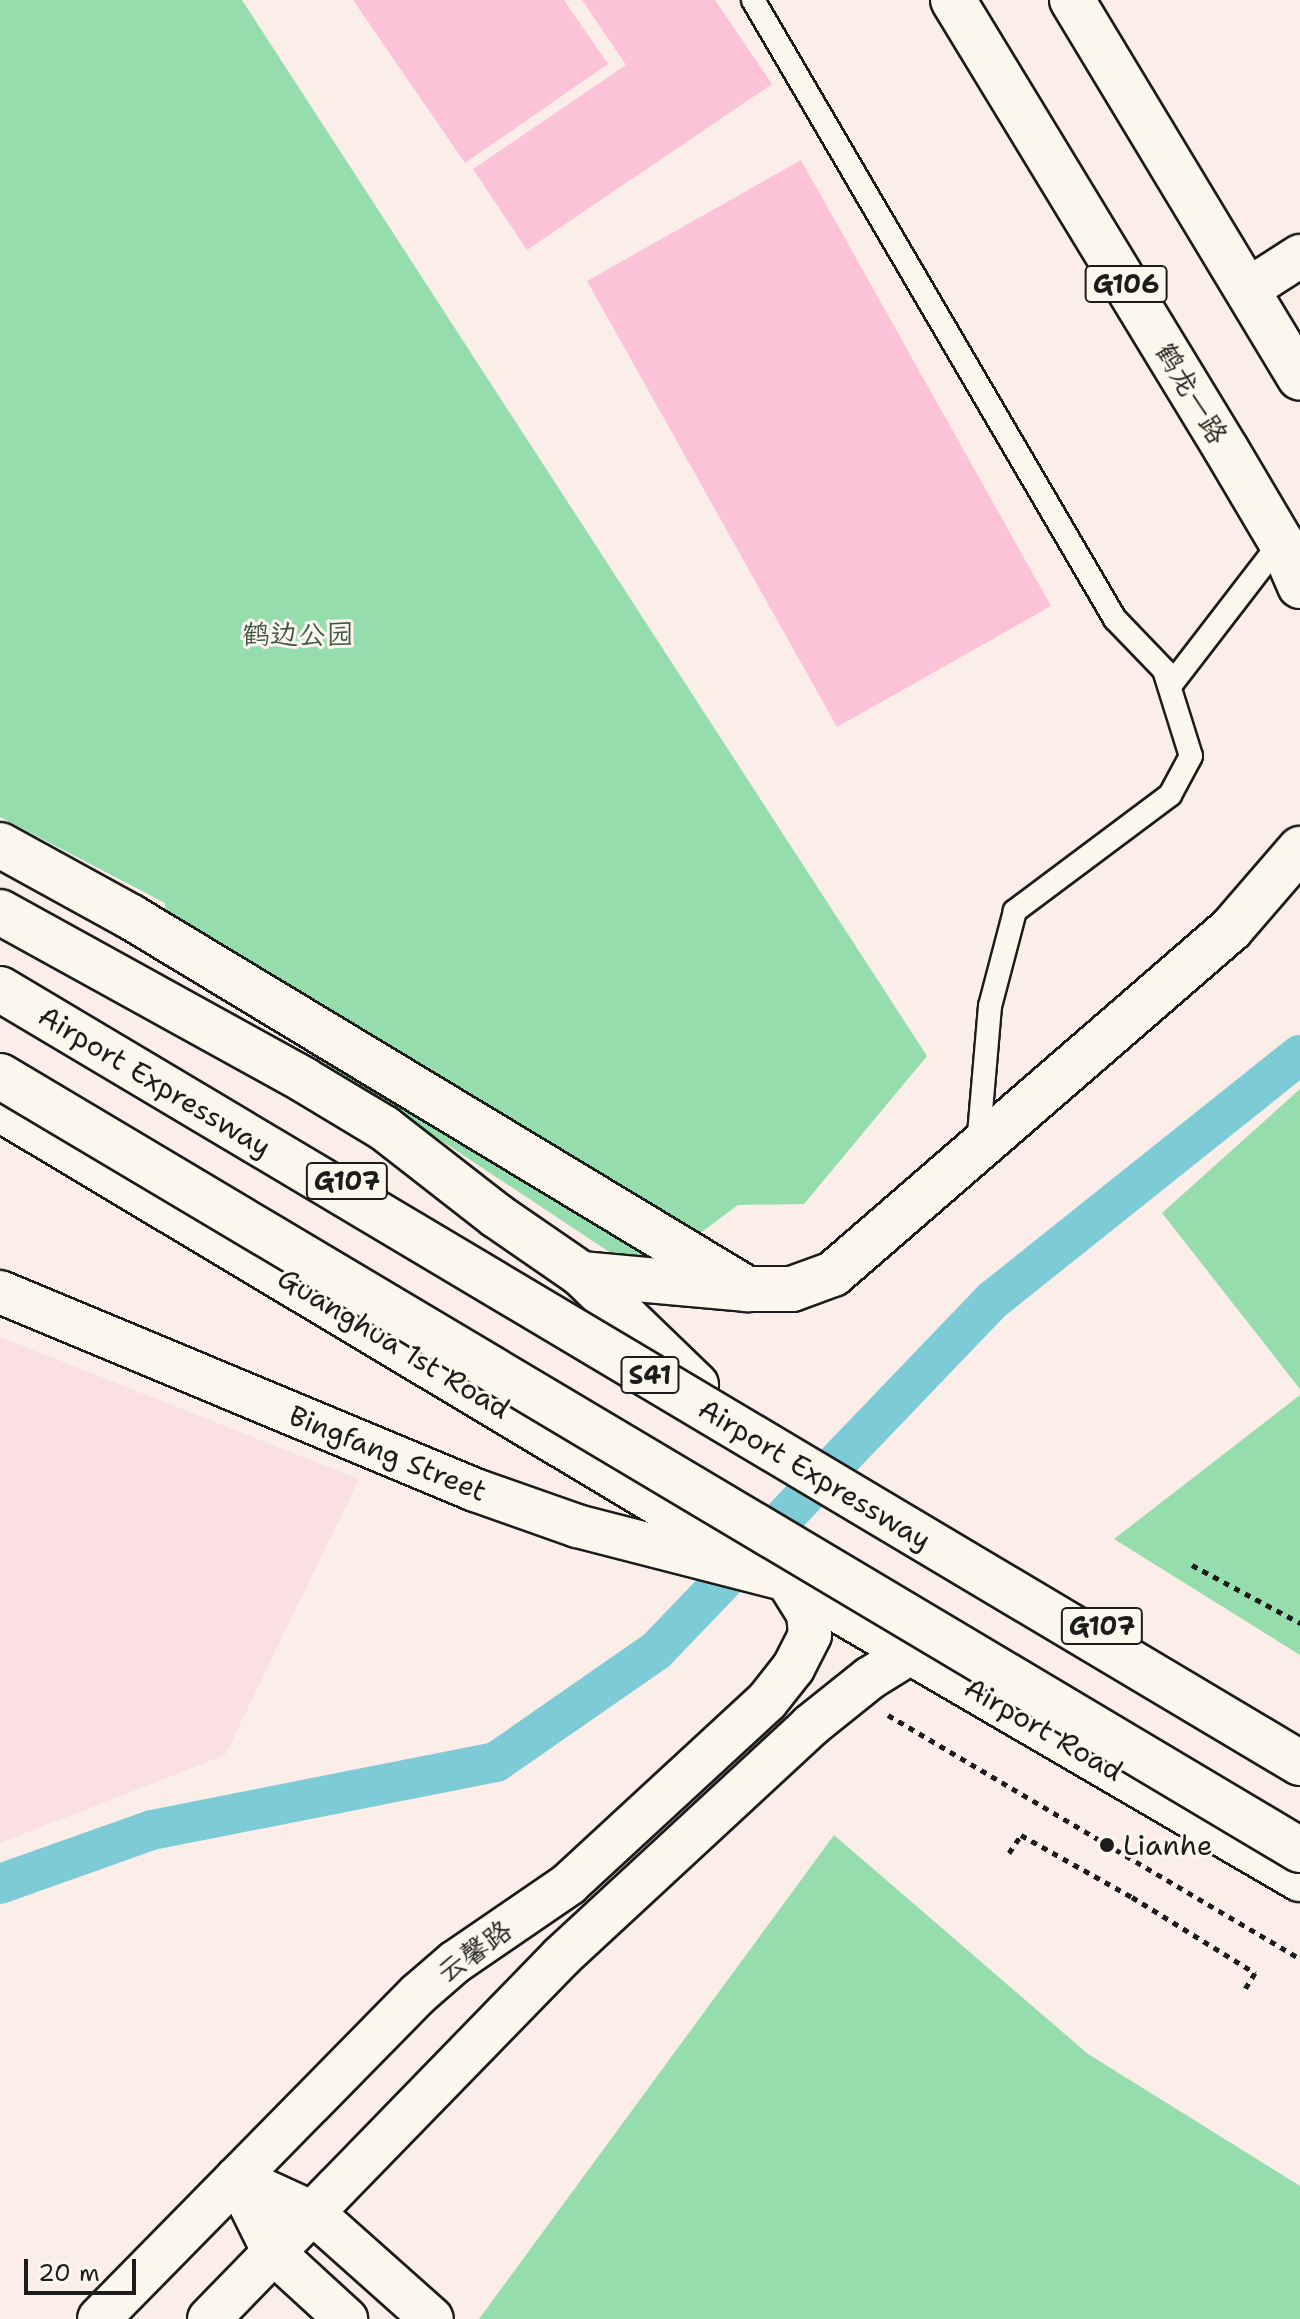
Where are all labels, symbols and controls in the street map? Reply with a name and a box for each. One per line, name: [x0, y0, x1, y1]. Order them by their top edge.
road number: G106: [1084, 262, 1168, 306]
street label: 鹤龙一路: [1149, 336, 1235, 450]
park label: 鹤边公园: [242, 617, 354, 651]
street label: Airport Expressway: [33, 998, 277, 1164]
road number: G107: [305, 1159, 389, 1203]
street label: Guanghua 1st Road: [272, 1261, 516, 1425]
road number: S41: [620, 1353, 680, 1397]
street label: Airport Expressway: [693, 1391, 937, 1557]
street label: Bingfang Street: [284, 1398, 492, 1508]
road number: G107: [1060, 1604, 1144, 1648]
street label: Airport Road: [959, 1670, 1129, 1788]
place label: Lianhe: [1123, 1828, 1213, 1862]
marker: Lianhe: [1098, 1836, 1116, 1854]
street label: 云馨路: [430, 1913, 518, 1989]
scale bar: [28, 2243, 140, 2293]
text: 20 m: [38, 2257, 100, 2289]

